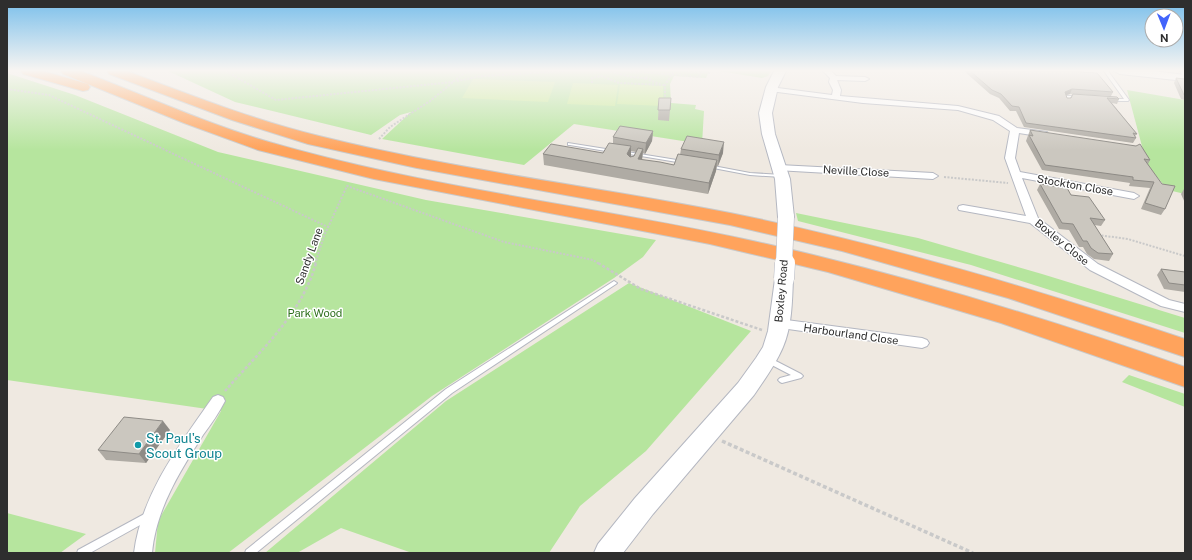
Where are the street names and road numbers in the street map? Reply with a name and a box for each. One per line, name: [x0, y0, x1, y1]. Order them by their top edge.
street label: Neville Close: [823, 163, 889, 179]
street label: Stockton Close: [1036, 172, 1114, 198]
street label: Boxley Close: [1033, 217, 1091, 267]
street label: Sandy Lane: [293, 226, 325, 286]
street label: Boxley Road: [772, 259, 790, 323]
street label: Harbourland Close: [803, 321, 899, 347]

